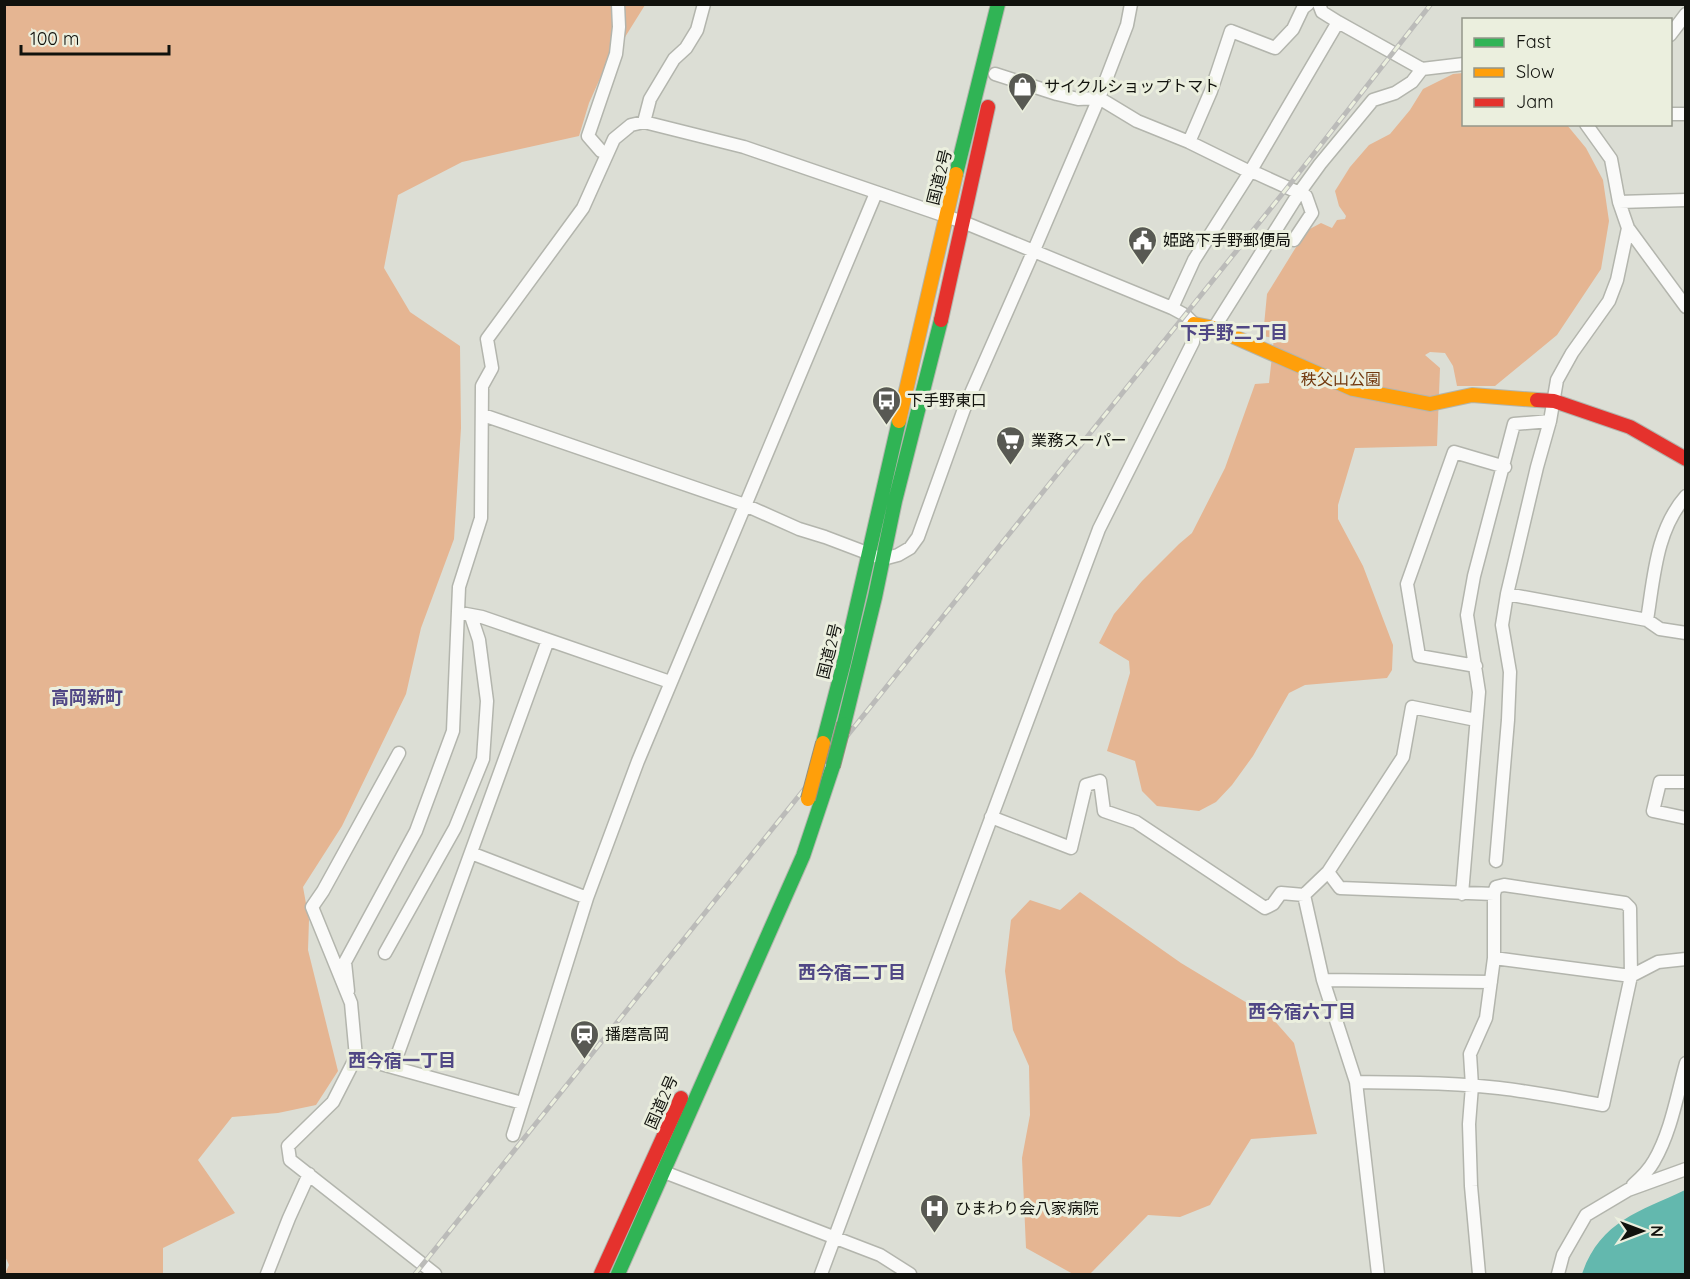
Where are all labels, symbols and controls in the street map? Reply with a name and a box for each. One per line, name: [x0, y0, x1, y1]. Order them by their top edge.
scale bar: [21, 18, 170, 56]
legend: [1462, 18, 1672, 126]
text: 100 m: [30, 27, 79, 50]
text: Fast: [1516, 30, 1551, 53]
text: Slow: [1516, 60, 1554, 83]
shop icon: サイクルショップトマト: [1007, 70, 1039, 112]
place label: サイクルショップトマト: [1044, 76, 1219, 96]
text: Jam: [1516, 90, 1554, 113]
street label: 国道2号: [922, 147, 956, 207]
public building icon: 姫路下手野郵便局: [1126, 224, 1158, 266]
place label: 姫路下手野郵便局: [1163, 230, 1291, 250]
district label: 下手野二丁目: [1180, 321, 1288, 344]
park label: 秩父山公園: [1301, 369, 1381, 389]
bus stop icon: 下手野東口: [870, 384, 902, 426]
place label: 下手野東口: [907, 390, 987, 410]
supermarket icon: 業務スーパー: [994, 424, 1026, 466]
place label: 業務スーパー: [1031, 430, 1127, 450]
street label: 国道2号: [812, 621, 846, 681]
district label: 高岡新町: [51, 686, 123, 709]
district label: 西今宿二丁目: [798, 961, 906, 984]
district label: 西今宿六丁目: [1248, 1000, 1356, 1023]
station icon: 播磨高岡: [568, 1018, 600, 1060]
place label: 播磨高岡: [605, 1024, 669, 1044]
district label: 西今宿一丁目: [348, 1049, 456, 1072]
street label: 国道2号: [640, 1072, 682, 1132]
hospital icon: ひまわり会八家病院: [918, 1192, 950, 1234]
place label: ひまわり会八家病院: [955, 1198, 1099, 1218]
north arrow: [1612, 1201, 1672, 1261]
text: N: [1647, 1225, 1667, 1237]

